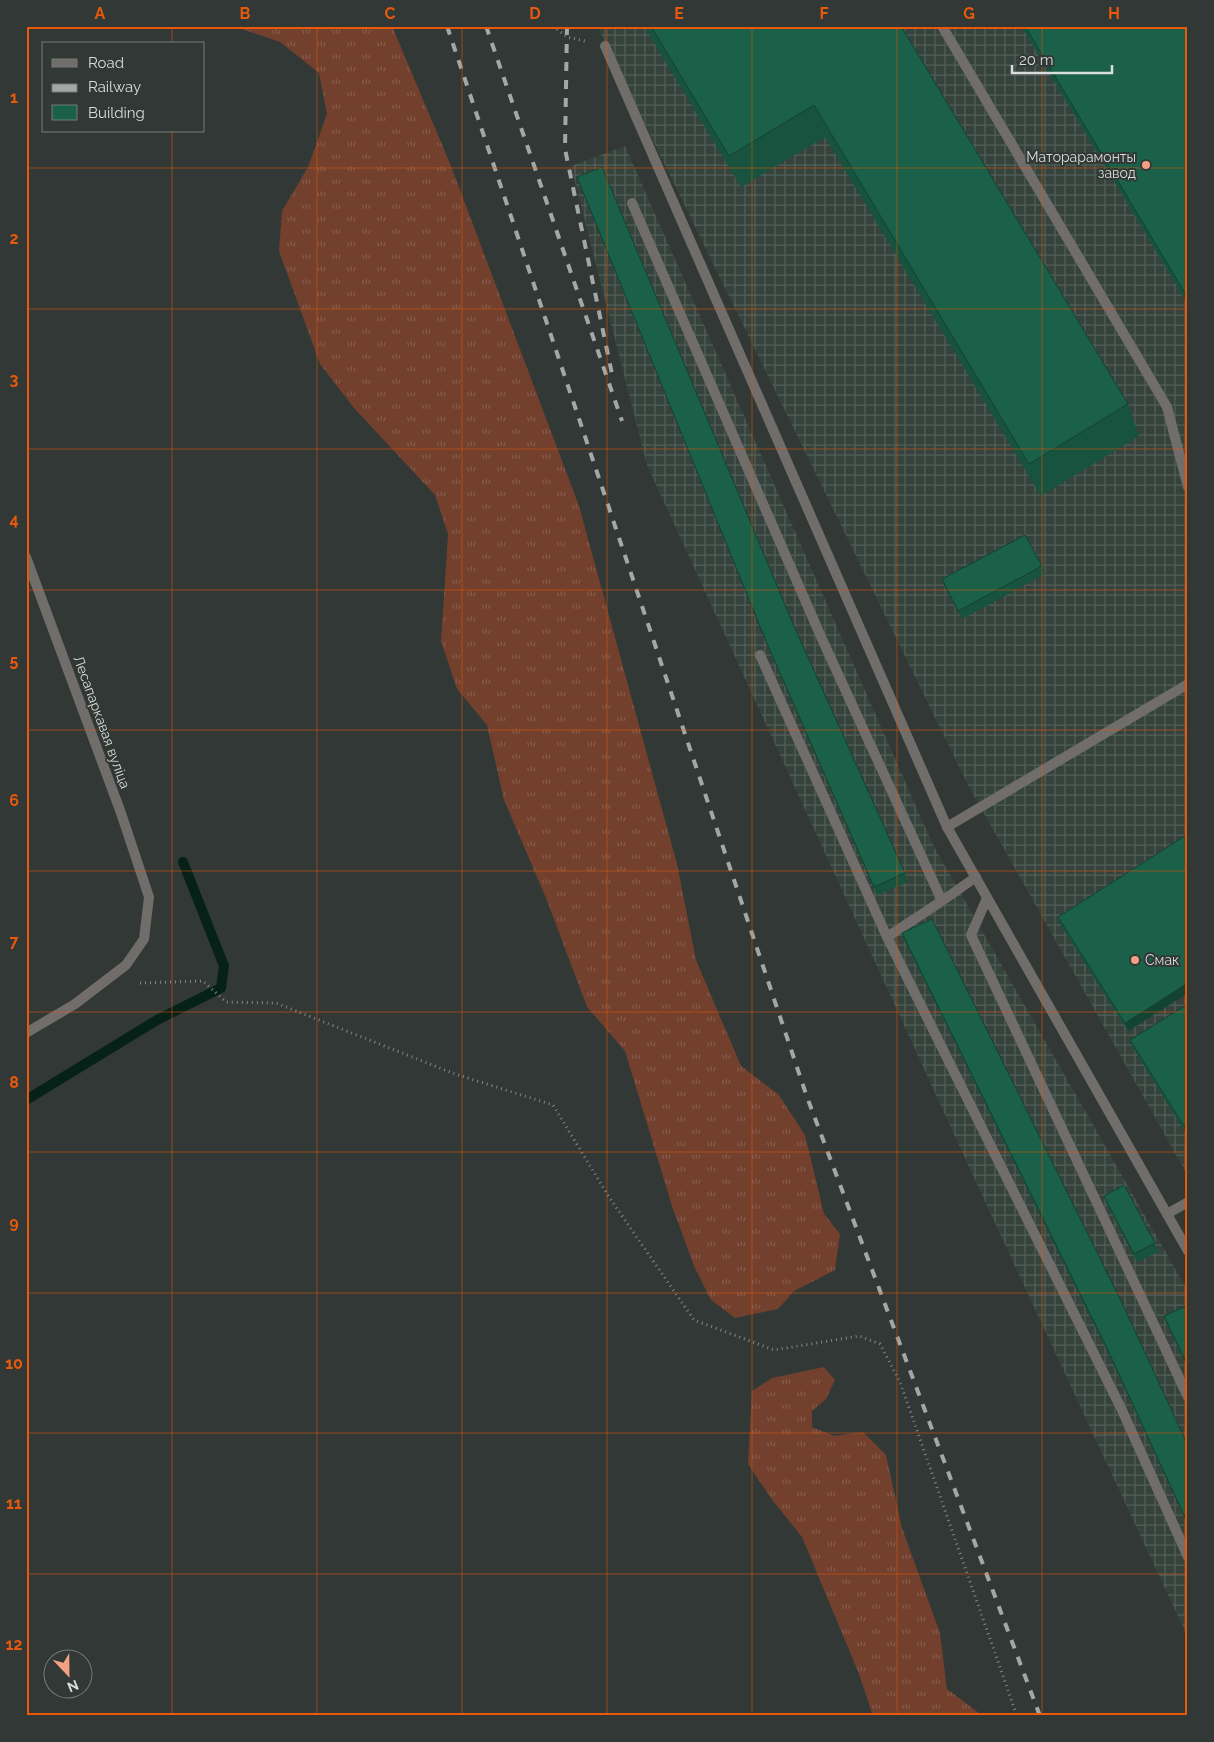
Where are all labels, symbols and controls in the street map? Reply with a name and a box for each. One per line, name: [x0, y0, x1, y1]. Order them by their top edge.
text: A: [95, 4, 106, 23]
text: B: [240, 4, 251, 23]
text: C: [385, 4, 396, 23]
text: D: [529, 4, 541, 23]
text: E: [674, 4, 684, 23]
text: F: [819, 4, 829, 23]
text: G: [963, 4, 975, 23]
text: H: [1108, 4, 1120, 23]
legend: [42, 42, 205, 132]
scale bar: [1012, 42, 1112, 74]
text: 20 m: [1019, 51, 1054, 69]
text: Road: [88, 54, 124, 72]
text: Railway: [88, 78, 141, 96]
text: 1: [10, 88, 18, 107]
text: Building: [88, 104, 145, 122]
place label: Маторарамонты завод: [1026, 149, 1136, 181]
marker: Маторарамонты завод: [1140, 159, 1152, 171]
text: 2: [9, 229, 19, 248]
text: 3: [10, 370, 19, 389]
text: 4: [9, 510, 19, 529]
text: 5: [10, 651, 19, 670]
street label: Лесапаркавая вуліца: [70, 653, 134, 791]
text: 6: [9, 791, 19, 810]
text: 7: [10, 932, 19, 951]
place label: Смак: [1145, 952, 1179, 968]
marker: Смак: [1129, 954, 1141, 966]
text: 8: [9, 1073, 19, 1092]
text: 9: [9, 1213, 19, 1232]
text: 10: [5, 1354, 23, 1373]
text: 11: [6, 1494, 22, 1513]
text: 12: [6, 1635, 22, 1654]
north arrow: [42, 1650, 92, 1700]
text: N: [65, 1677, 81, 1695]

